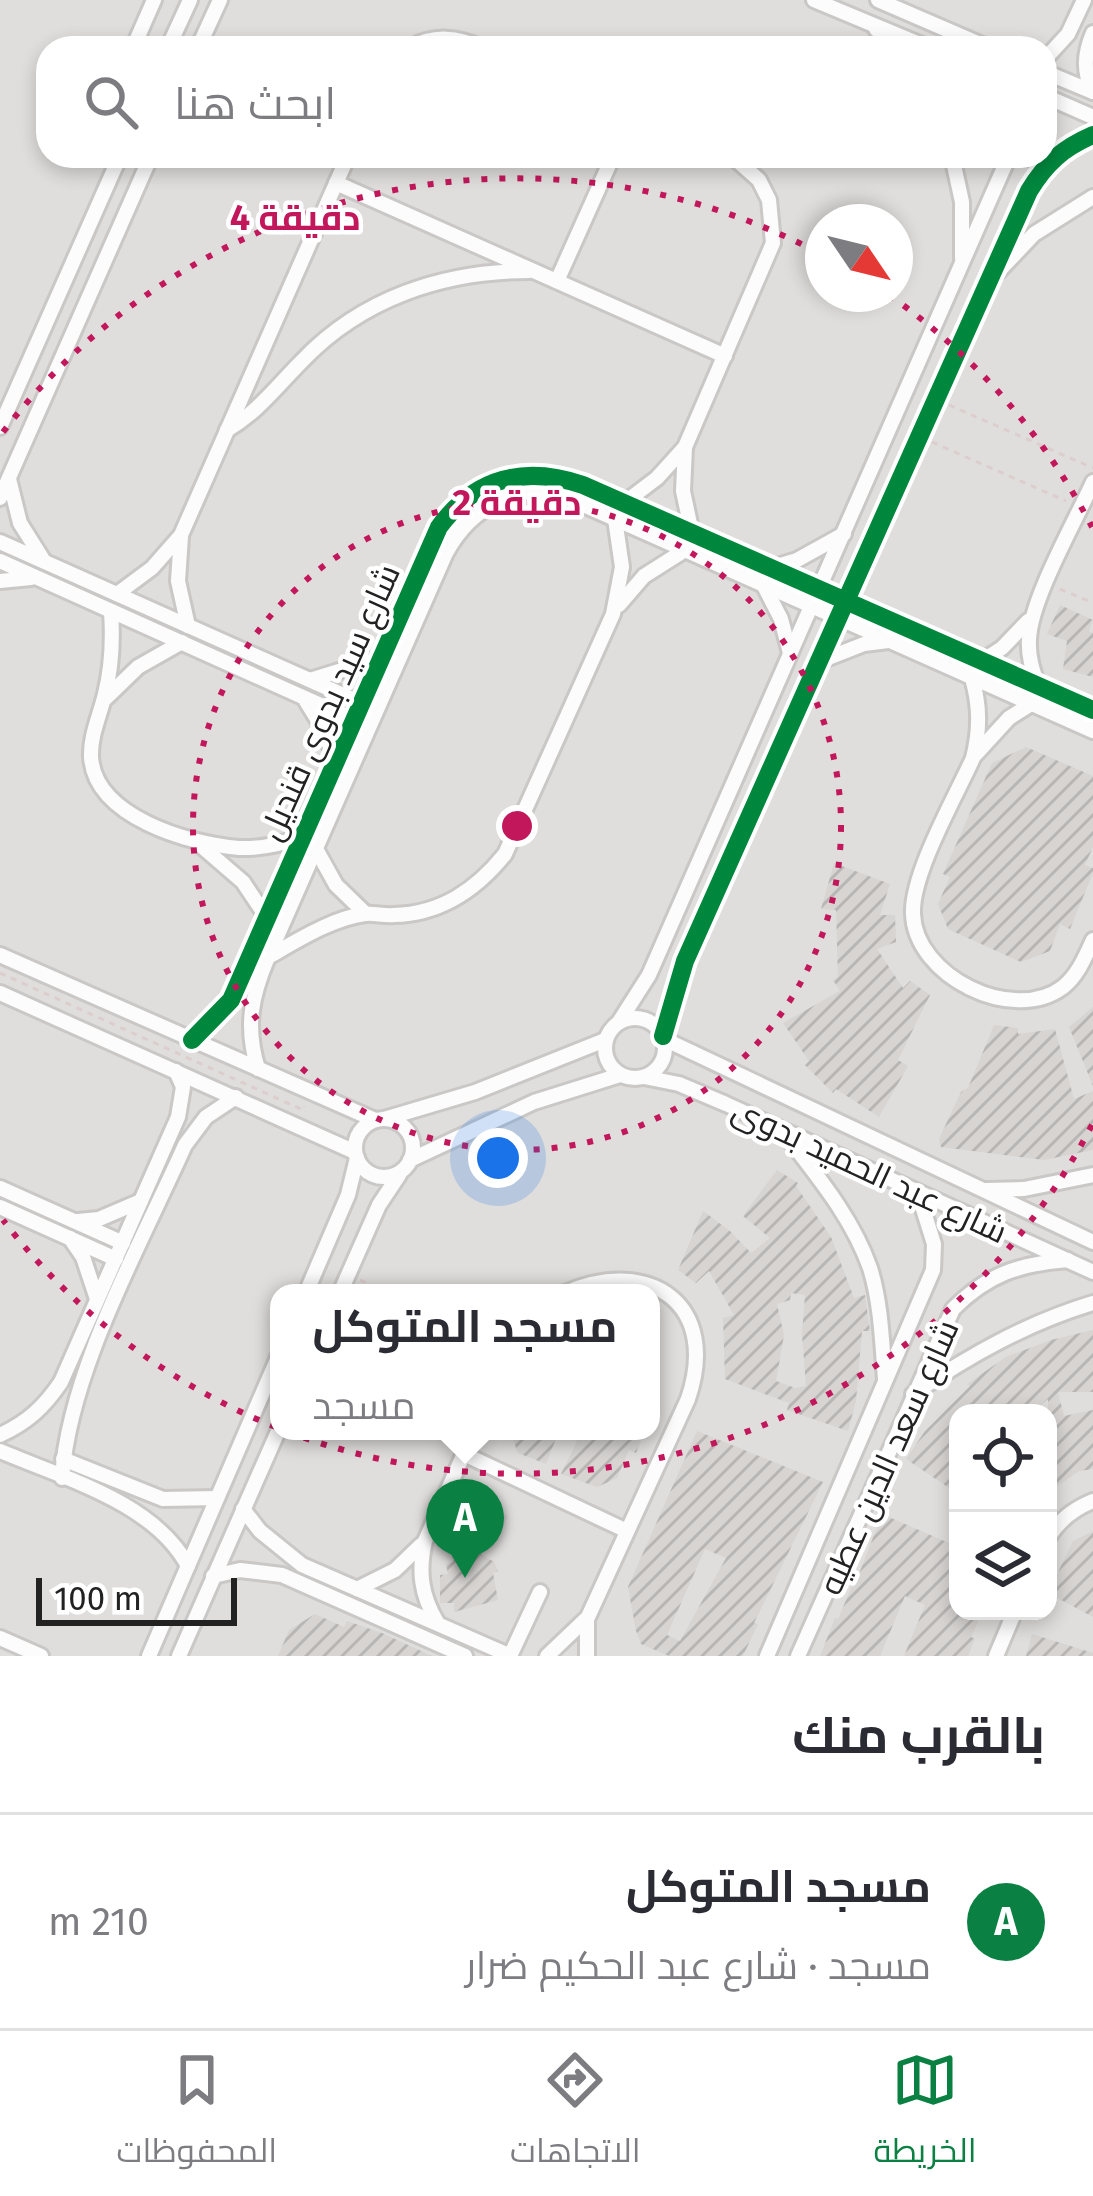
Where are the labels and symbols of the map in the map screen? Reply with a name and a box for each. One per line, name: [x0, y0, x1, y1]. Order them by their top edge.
text: 4 دقيقة: [230, 196, 360, 240]
north arrow: [805, 204, 913, 312]
text: 2 دقيقة: [453, 481, 581, 525]
street label: شارع سيد بدوى قنديل: [251, 558, 411, 848]
centre of rings: [496, 805, 538, 847]
street label: شارع عبد الحميد بدوى: [725, 1090, 1013, 1254]
your location: [468, 1128, 528, 1188]
street label: شارع سعد الدين عطيه: [810, 1314, 969, 1602]
pin: A: [426, 1479, 504, 1578]
scale bar: [36, 1572, 237, 1625]

